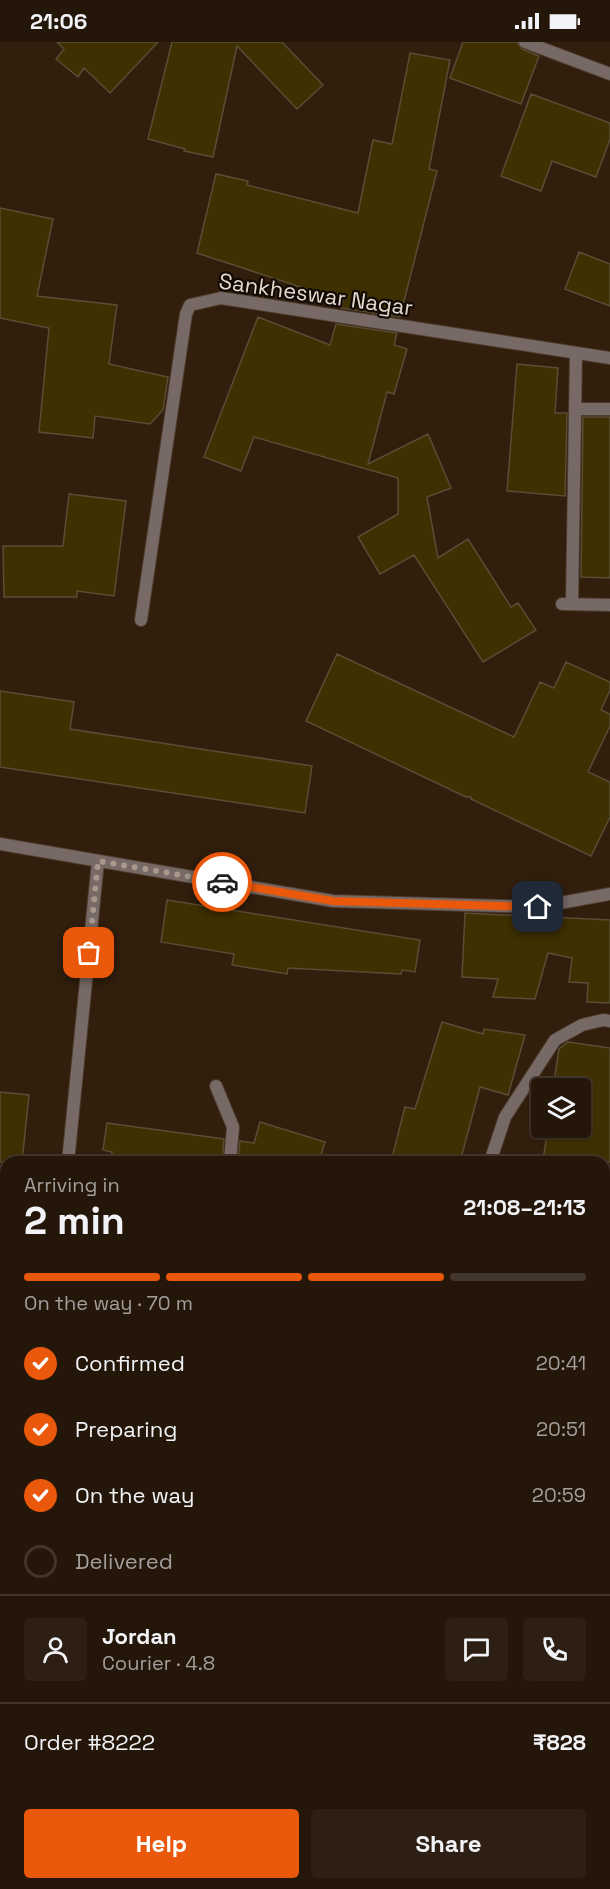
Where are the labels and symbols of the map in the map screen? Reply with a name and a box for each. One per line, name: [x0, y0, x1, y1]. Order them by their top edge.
street label: Sankheswar Nagar: [217, 267, 415, 321]
courier: [192, 852, 252, 912]
pin: [512, 881, 563, 932]
pin: [63, 927, 114, 978]

